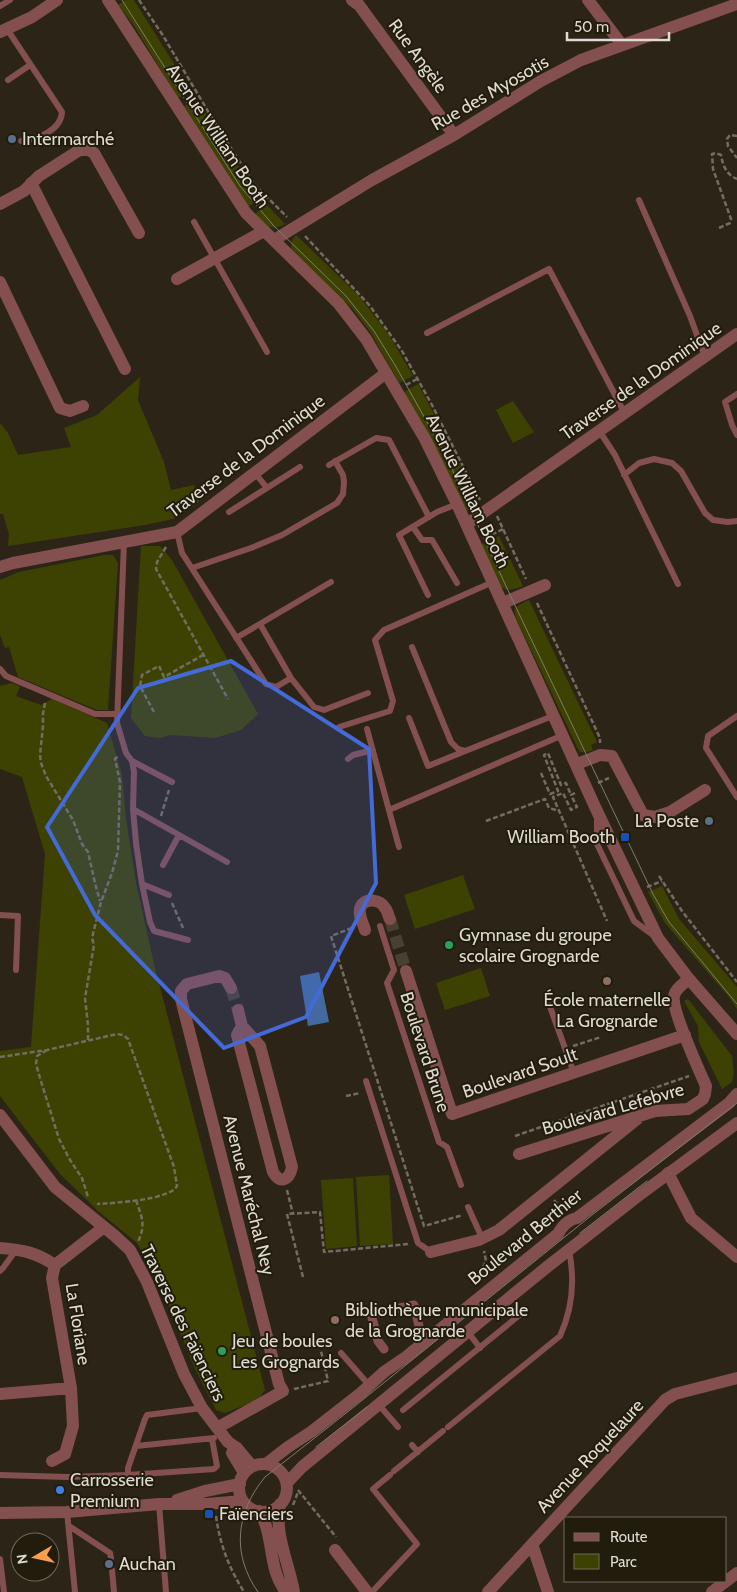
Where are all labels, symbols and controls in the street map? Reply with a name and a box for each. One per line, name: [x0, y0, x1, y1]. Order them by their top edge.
scale bar: [567, 10, 670, 42]
street label: Rue Angèle: [384, 15, 452, 97]
text: 50 m: [574, 18, 609, 36]
street label: Rue des Myosotis: [428, 51, 552, 135]
street label: Avenue William Booth: [162, 60, 274, 212]
place label: Intermarché: [22, 128, 114, 150]
marker: Intermarché: [6, 133, 18, 145]
street label: Traverse de la Dominique: [556, 317, 726, 445]
street label: Traverse de la Dominique: [163, 390, 329, 522]
street label: Avenue William Booth: [421, 410, 515, 572]
place label: La Poste: [635, 810, 699, 832]
marker: La Poste: [703, 815, 715, 827]
place label: William Booth: [507, 826, 615, 848]
marker: William Booth: [619, 831, 631, 843]
place label: Gymnase du groupe scolaire Grognarde: [459, 924, 612, 967]
marker: Gymnase du groupe scolaire Grognarde: [443, 939, 455, 951]
marker: École maternelle La Grognarde: [601, 975, 613, 987]
street label: Boulevard Brune: [395, 989, 455, 1115]
place label: École maternelle La Grognarde: [543, 989, 671, 1032]
street label: Boulevard Soult: [460, 1043, 580, 1103]
street label: Boulevard Lefebvre: [539, 1078, 687, 1140]
street label: Avenue Maréchal Ney: [218, 1113, 280, 1277]
street label: Boulevard Berthier: [463, 1184, 587, 1290]
street label: Traverse des Faïenciers: [136, 1241, 230, 1405]
street label: La Floriane: [61, 1281, 95, 1367]
place label: Bibliothèque municipale de la Grognarde: [345, 1299, 528, 1342]
marker: Bibliothèque municipale de la Grognarde: [329, 1314, 341, 1326]
place label: Jeu de boules Les Grognards: [231, 1330, 339, 1373]
marker: Jeu de boules Les Grognards: [216, 1345, 228, 1357]
street label: Avenue Roquelaure: [532, 1395, 648, 1517]
place label: Carrosserie Premium: [70, 1469, 154, 1512]
marker: Carrosserie Premium: [54, 1484, 66, 1496]
place label: Faïenciers: [219, 1503, 293, 1525]
marker: Faïenciers: [203, 1508, 215, 1520]
legend: [564, 1517, 727, 1582]
text: Route: [610, 1528, 648, 1546]
north arrow: [10, 1532, 60, 1582]
text: N: [12, 1553, 32, 1565]
place label: Auchan: [119, 1553, 176, 1575]
text: Parc: [610, 1553, 637, 1571]
marker: Auchan: [103, 1558, 115, 1570]

